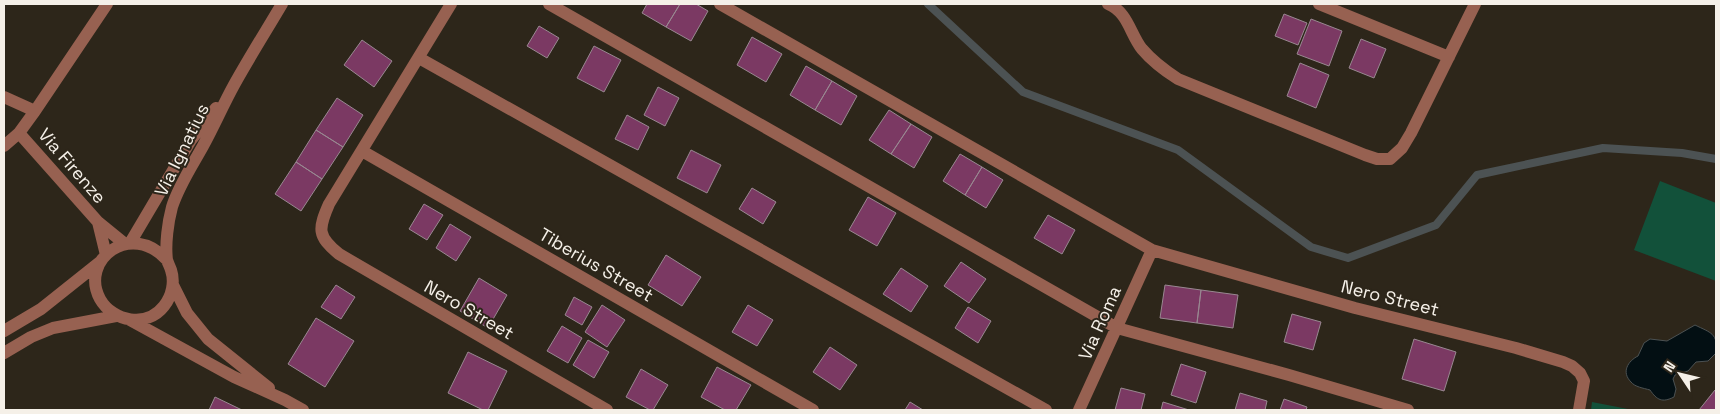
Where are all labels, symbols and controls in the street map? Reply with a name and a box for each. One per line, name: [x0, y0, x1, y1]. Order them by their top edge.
street label: Via Ignatius: [149, 100, 214, 200]
street label: Via Firenze: [33, 123, 111, 208]
street label: Tiberius Street: [535, 223, 658, 307]
street label: Nero Street: [1339, 274, 1441, 321]
street label: Nero Street: [420, 275, 518, 344]
street label: Via Roma: [1073, 282, 1126, 363]
north arrow: [1655, 349, 1705, 399]
text: N: [1659, 358, 1679, 376]

